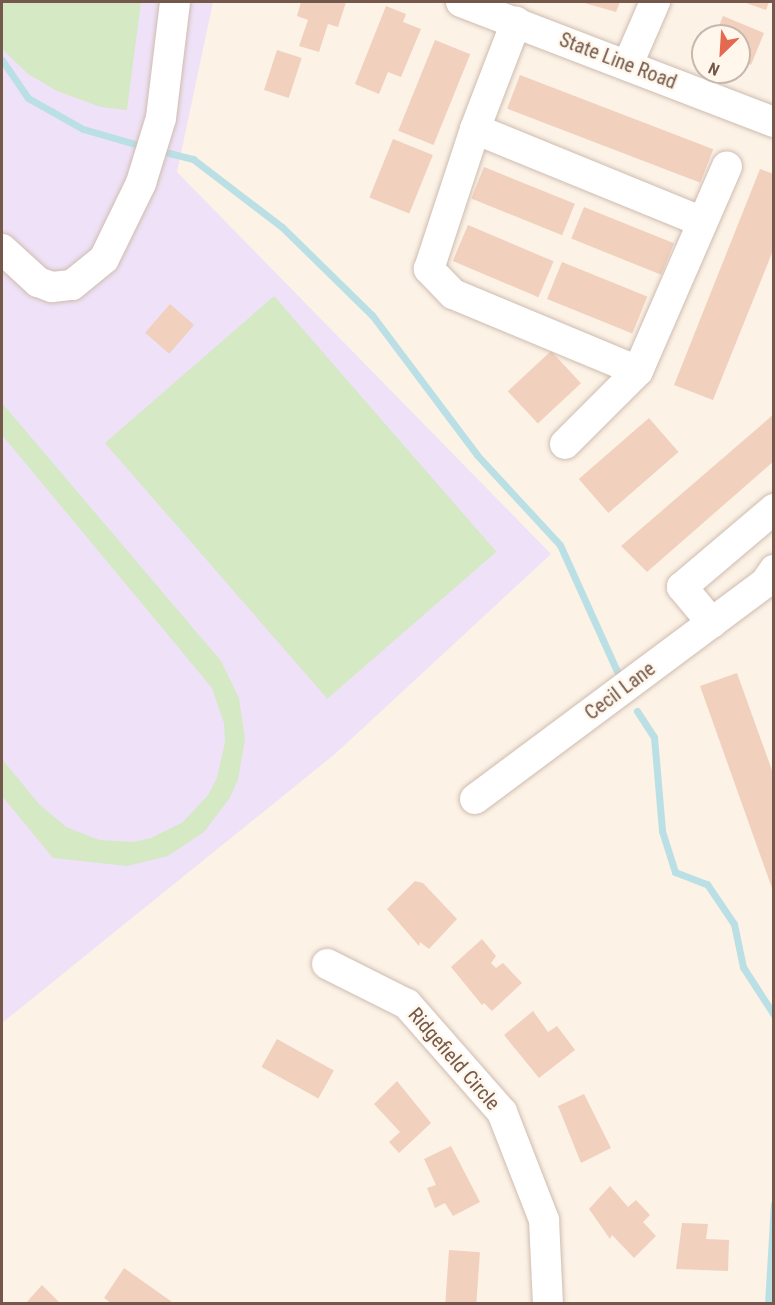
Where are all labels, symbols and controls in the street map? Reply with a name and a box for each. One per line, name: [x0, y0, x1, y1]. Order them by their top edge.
north arrow: [691, 24, 751, 84]
street label: State Line Road: [556, 28, 680, 94]
text: N: [706, 58, 722, 80]
street label: Cecil Lane: [580, 657, 660, 725]
street label: Ridgefield Circle: [403, 1003, 505, 1115]

